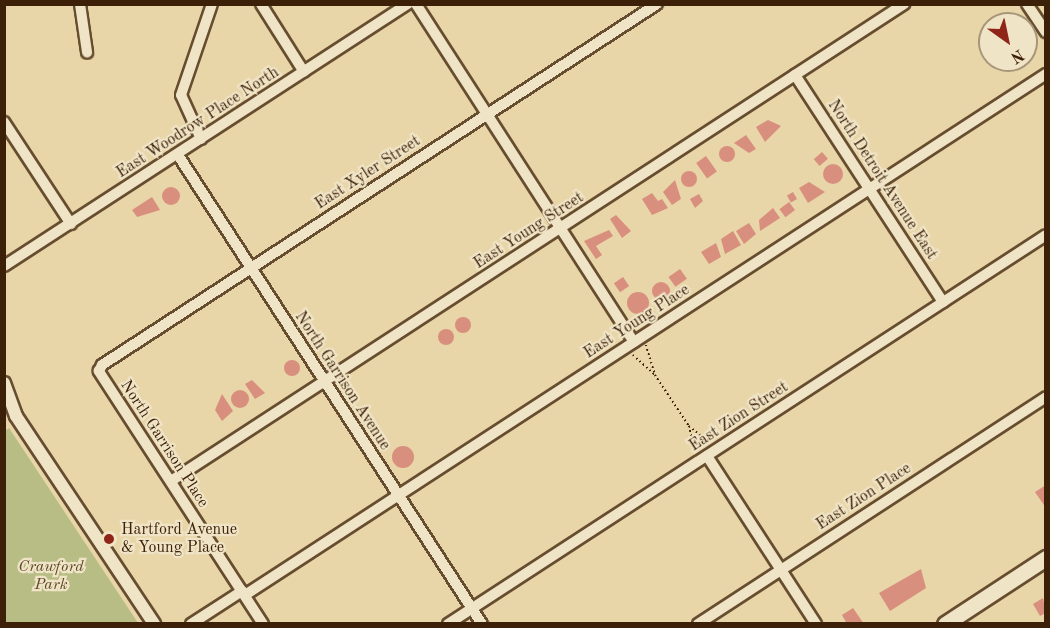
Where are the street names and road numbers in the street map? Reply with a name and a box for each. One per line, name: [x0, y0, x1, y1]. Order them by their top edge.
street label: East Woodrow Place North: [113, 63, 283, 183]
street label: North Detroit Avenue East: [823, 96, 941, 264]
street label: East Xyler Street: [312, 132, 424, 214]
street label: East Young Street: [470, 188, 588, 274]
street label: East Young Place: [581, 281, 693, 363]
street label: North Garrison Avenue: [290, 308, 394, 454]
street label: North Garrison Place: [116, 377, 212, 511]
street label: East Zion Street: [686, 378, 792, 456]
street label: East Zion Place: [813, 459, 915, 535]

